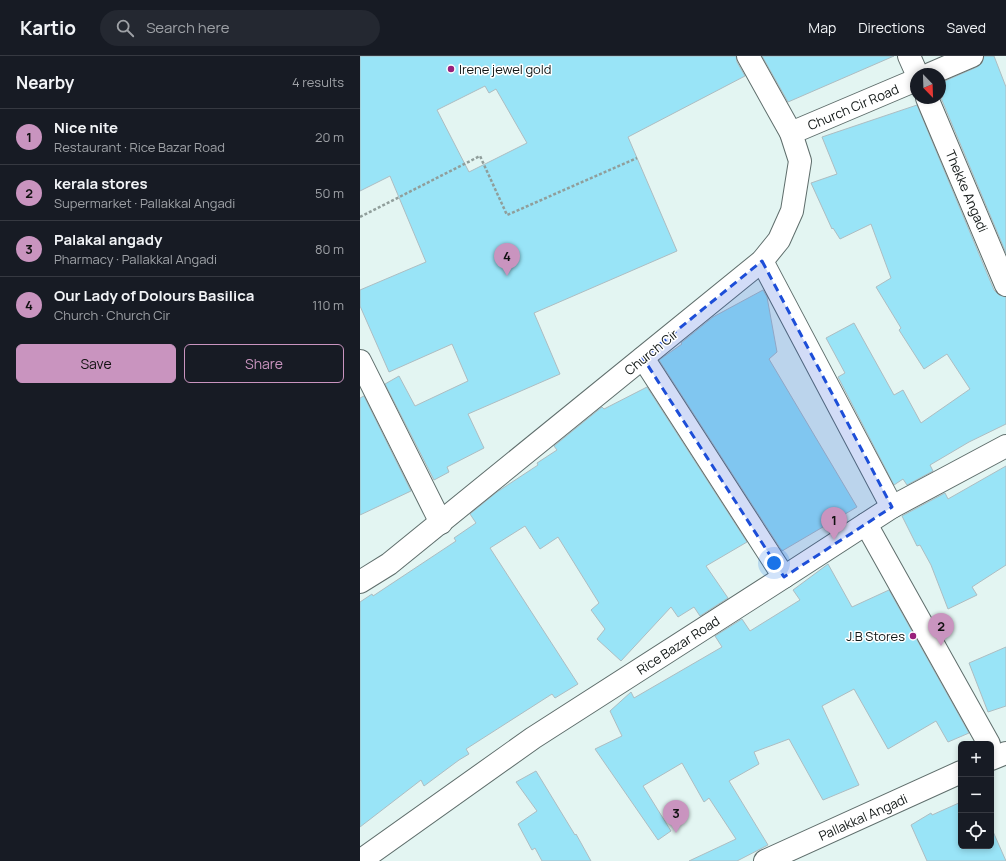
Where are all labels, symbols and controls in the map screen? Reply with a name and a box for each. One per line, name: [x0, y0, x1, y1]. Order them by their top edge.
search box: [100, 10, 380, 46]
text: Kartio: [20, 15, 76, 41]
icon: search: [114, 17, 136, 39]
text: Search here: [146, 17, 230, 38]
text: Map: [808, 18, 836, 37]
text: Directions: [858, 18, 925, 37]
text: Saved: [947, 18, 986, 37]
place label: Irene jewel gold: [459, 60, 552, 78]
marker: Irene jewel gold: [446, 64, 456, 74]
north arrow: [910, 68, 946, 104]
text: Nearby: [16, 71, 74, 94]
text: 4 results: [292, 73, 344, 91]
street label: Church Cir Road: [805, 80, 901, 134]
text: Nice nite: [54, 117, 118, 138]
text: 1: [26, 128, 32, 146]
text: 20 m: [315, 128, 344, 146]
text: Restaurant · Rice Bazar Road: [54, 138, 225, 156]
street label: Thekke Angadi: [942, 147, 992, 235]
text: kerala stores: [54, 173, 148, 194]
text: 2: [25, 184, 33, 202]
text: 50 m: [315, 184, 344, 202]
text: Supermarket · Pallakkal Angadi: [54, 194, 235, 212]
text: Palakal angady: [54, 229, 162, 250]
text: 3: [25, 240, 33, 258]
text: 80 m: [315, 240, 344, 258]
pin: 4: [494, 243, 520, 276]
text: Pharmacy · Pallakkal Angadi: [54, 250, 217, 268]
text: Our Lady of Dolours Basilica: [54, 285, 254, 306]
text: 4: [25, 296, 33, 314]
text: 110 m: [312, 296, 344, 314]
text: Church · Church Cir: [54, 306, 170, 324]
street label: Church Cir: [621, 325, 682, 379]
button: Save: [16, 344, 176, 383]
button: Share: [184, 344, 344, 383]
pin: 1: [821, 507, 847, 540]
your location: [764, 553, 784, 573]
street label: Rice Bazar Road: [633, 611, 723, 679]
pin: 2: [928, 613, 954, 646]
place label: J.B Stores: [846, 627, 905, 645]
marker: J.B Stores: [908, 631, 918, 641]
map controls: [958, 741, 994, 849]
button: +: [958, 741, 994, 777]
button: −: [958, 777, 994, 813]
street label: Pallakkal Angadi: [816, 789, 910, 845]
pin: 3: [663, 800, 689, 833]
button: locate: [958, 813, 994, 849]

